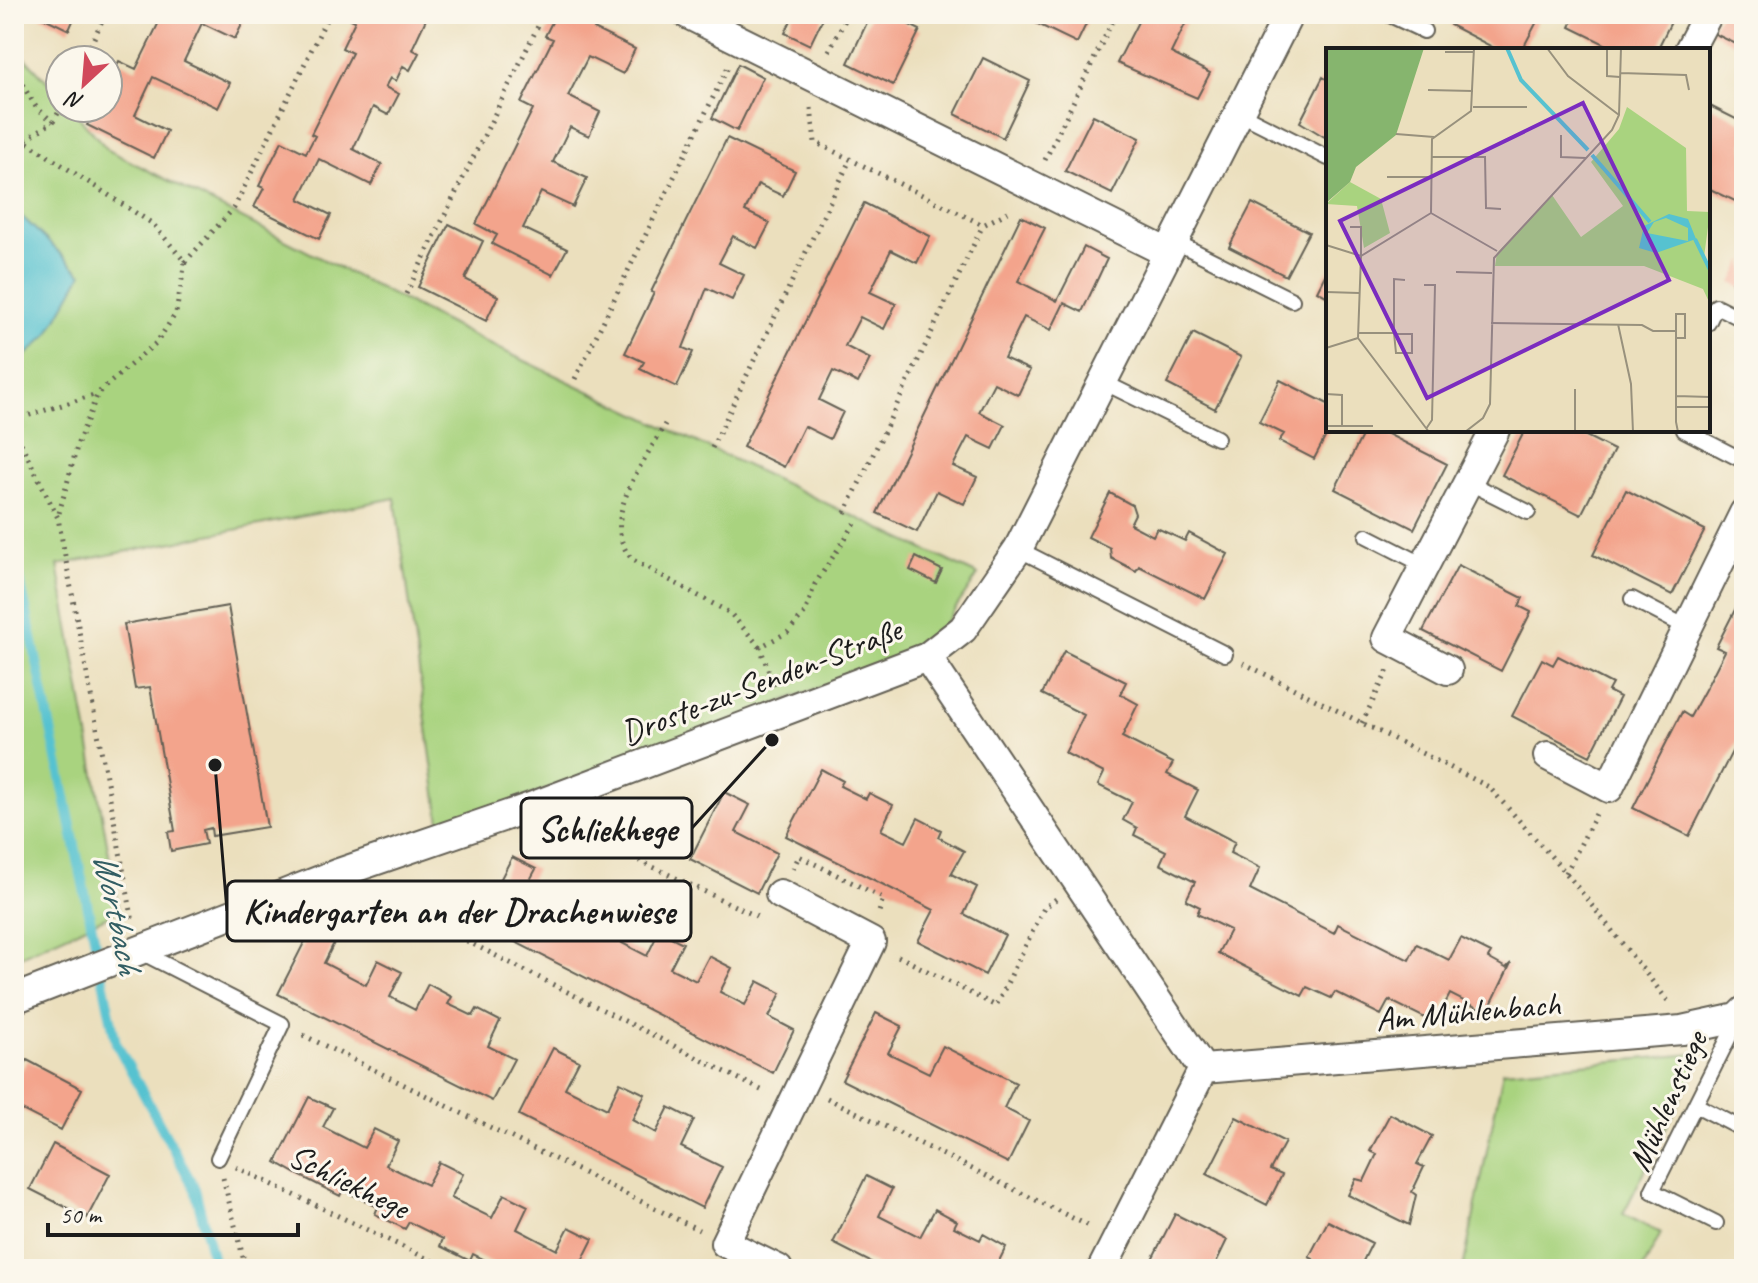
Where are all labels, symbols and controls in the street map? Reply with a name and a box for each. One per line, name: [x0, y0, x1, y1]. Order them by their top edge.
north arrow: [44, 44, 124, 124]
inset map: [1326, 48, 1710, 432]
text: N: [60, 84, 88, 117]
street label: Droste-zu-Senden-Straße: [615, 607, 910, 754]
callout: Schliekhege: [521, 798, 692, 858]
text: Schliekhege: [537, 806, 680, 852]
water label: Wortbach: [83, 848, 154, 980]
callout: Kindergarten an der Drachenwiese: [227, 881, 691, 941]
text: Kindergarten an der Drachenwiese: [243, 888, 678, 934]
street label: Am Mühlenbach: [1374, 981, 1563, 1040]
street label: Mühlenstiege: [1617, 1022, 1718, 1177]
street label: Schliekhege: [282, 1134, 419, 1230]
scale bar: [48, 1187, 298, 1237]
text: 50 m: [60, 1200, 103, 1230]

